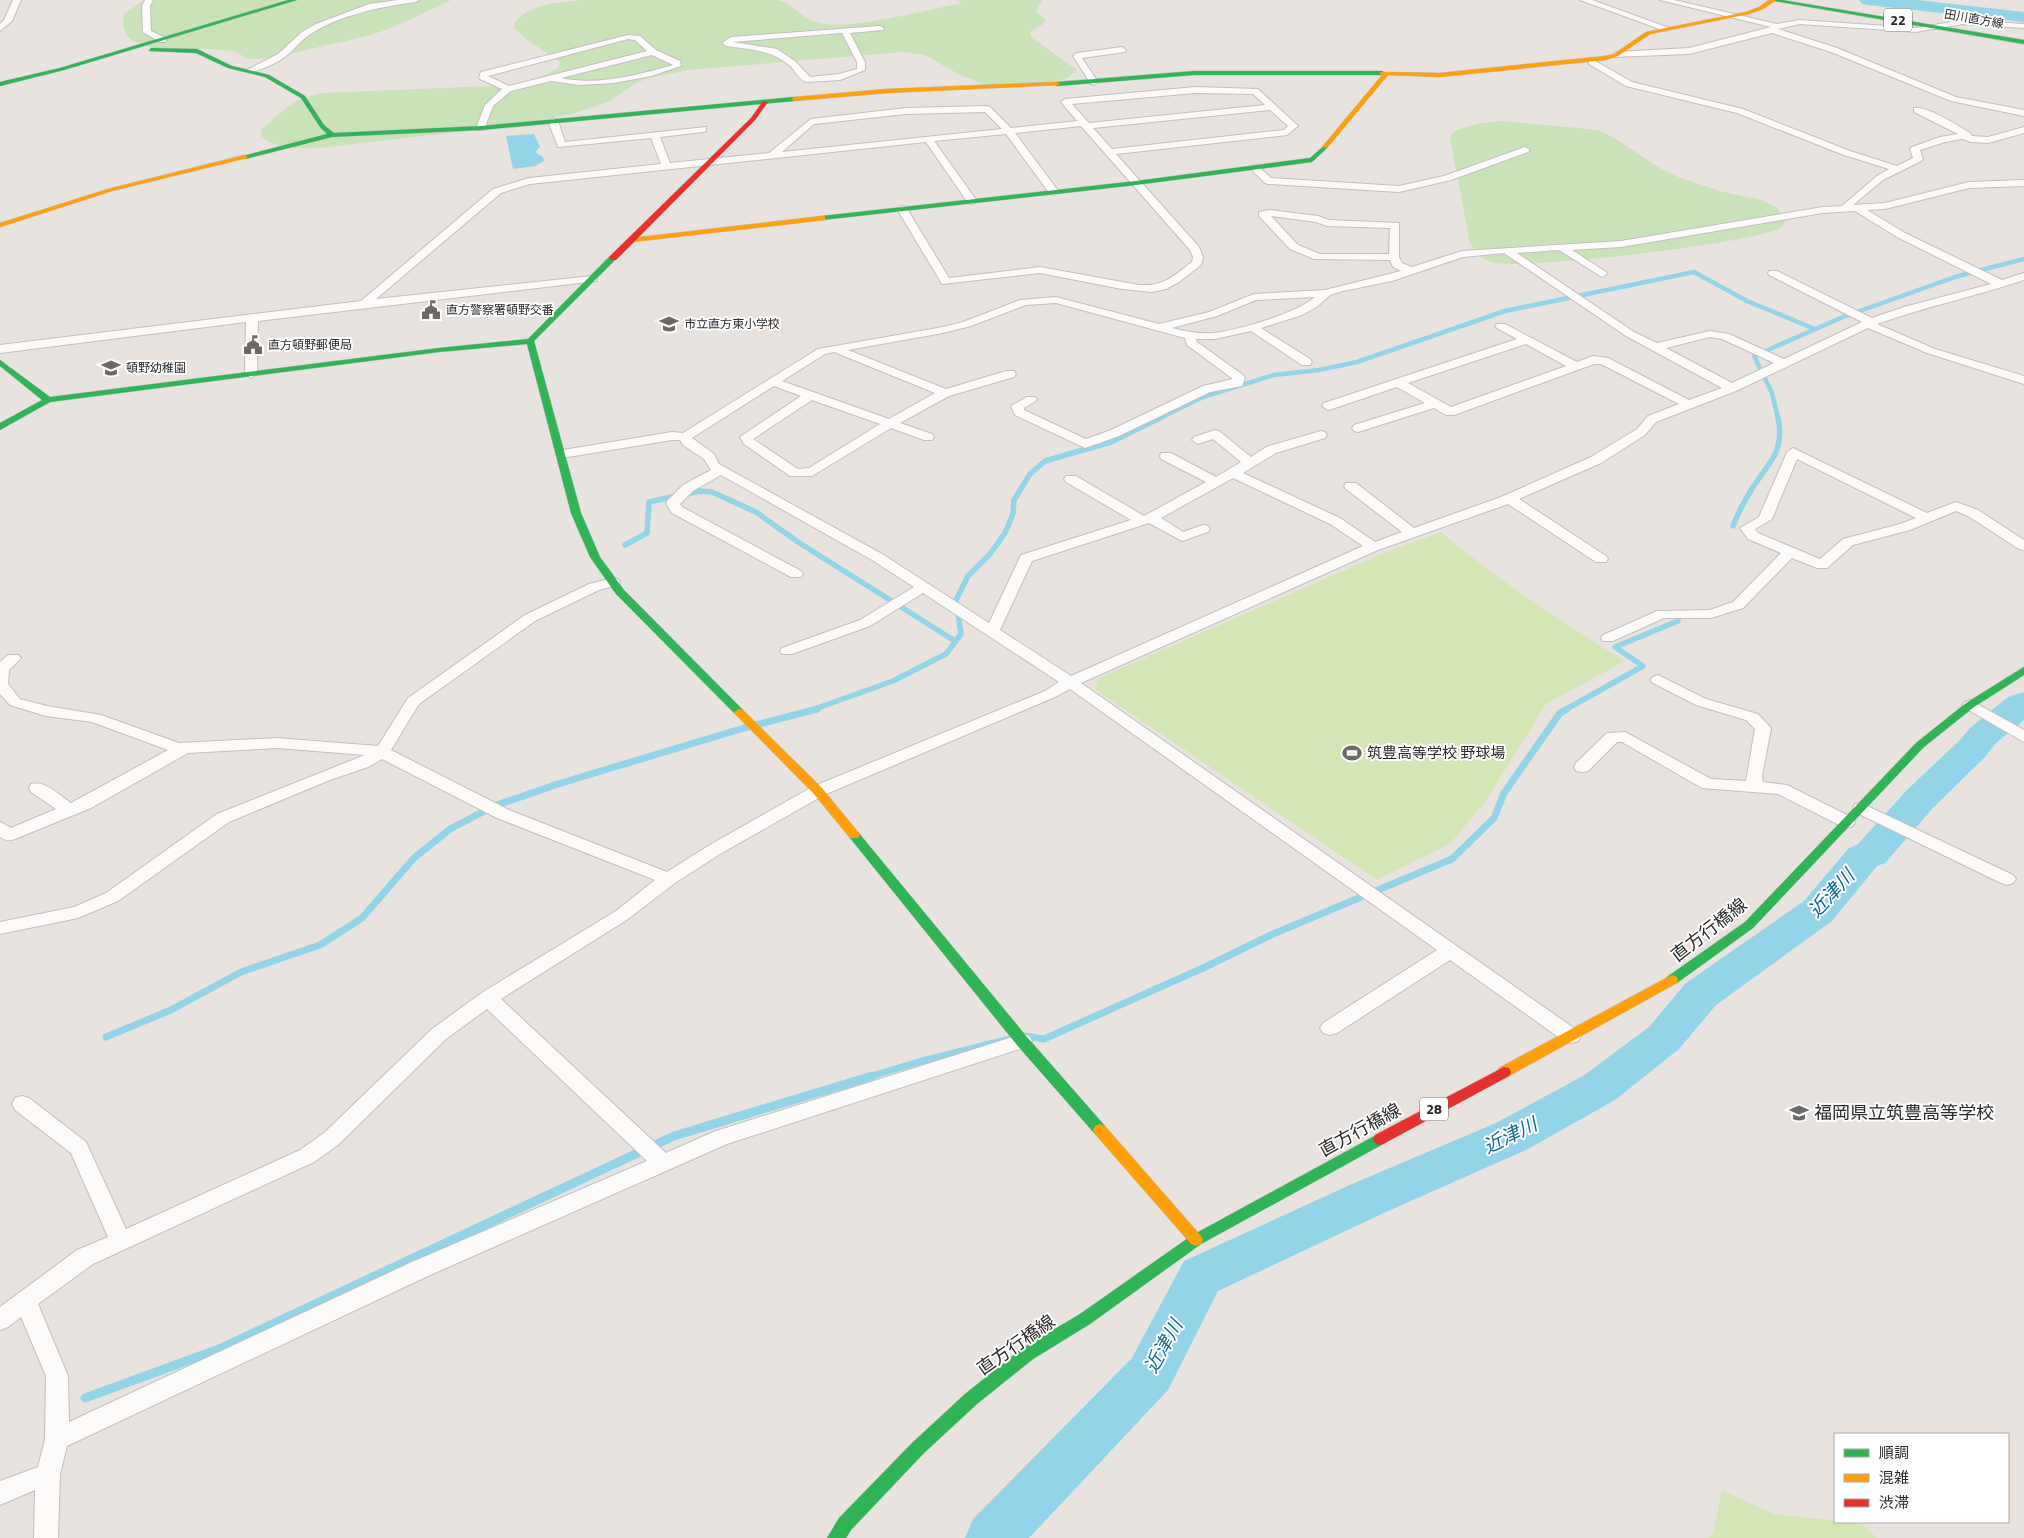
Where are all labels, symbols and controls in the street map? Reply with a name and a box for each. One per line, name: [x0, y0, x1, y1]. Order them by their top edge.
street label: 田川直方線: [1943, 4, 2005, 33]
road number: 22: [1884, 8, 1912, 32]
public building icon: 直方警察署頓野交番: [420, 299, 442, 321]
place label: 直方警察署頓野交番: [446, 300, 554, 319]
school or university icon: 市立直方東小学校: [658, 313, 680, 335]
place label: 市立直方東小学校: [684, 314, 780, 333]
public building icon: 直方頓野郵便局: [242, 334, 264, 356]
place label: 直方頓野郵便局: [268, 335, 352, 354]
school or university icon: 頓野幼稚園: [100, 357, 122, 379]
place label: 頓野幼稚園: [126, 358, 186, 377]
place label: 筑豊高等学校 野球場: [1367, 741, 1505, 764]
sports icon: 筑豊高等学校 野球場: [1341, 742, 1363, 764]
water label: 近津川: [1801, 860, 1862, 923]
street label: 直方行橋線: [1665, 891, 1752, 968]
street label: 直方行橋線: [1314, 1096, 1406, 1163]
road number: 28: [1420, 1098, 1448, 1120]
place label: 福岡県立筑豊高等学校: [1814, 1099, 1994, 1126]
school or university icon: 福岡県立筑豊高等学校: [1788, 1102, 1810, 1124]
water label: 近津川: [1478, 1108, 1544, 1160]
street label: 直方行橋線: [971, 1308, 1060, 1381]
water label: 近津川: [1136, 1312, 1190, 1378]
legend: [1834, 1433, 2009, 1523]
text: 順調: [1879, 1441, 1909, 1464]
text: 混雑: [1879, 1466, 1909, 1489]
text: 渋滞: [1879, 1491, 1909, 1514]

